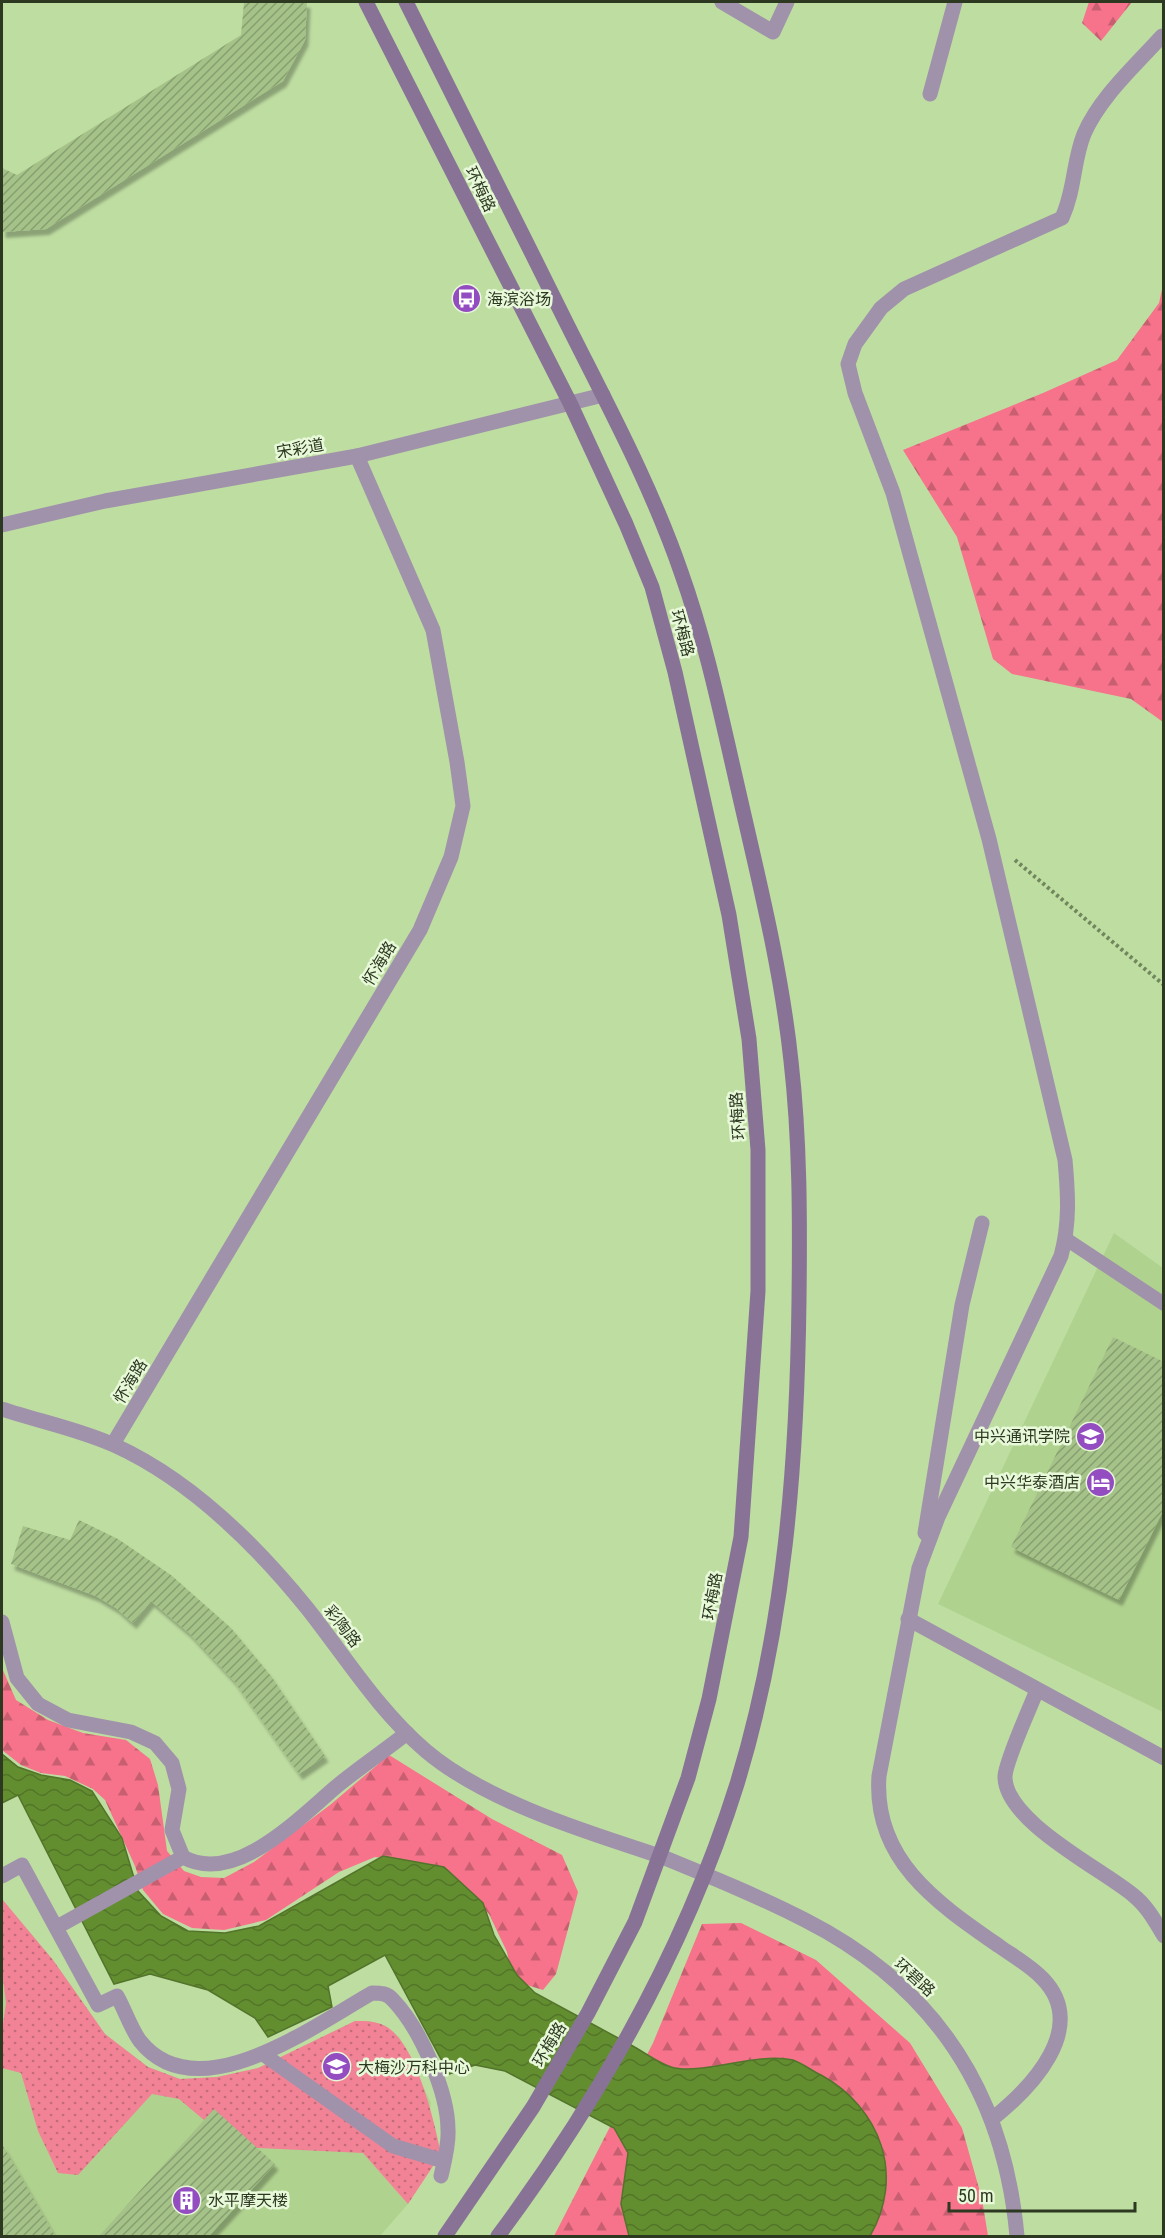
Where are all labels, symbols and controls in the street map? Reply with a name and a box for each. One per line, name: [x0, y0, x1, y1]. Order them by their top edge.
street label: 环梅路: [461, 163, 500, 215]
bus stop icon: 海滨浴场: [450, 283, 482, 315]
place label: 海滨浴场: [487, 290, 551, 309]
street label: 宋彩道: [275, 435, 325, 462]
street label: 环梅路: [667, 607, 698, 659]
street label: 怀海路: [359, 938, 400, 989]
street label: 环梅路: [726, 1091, 749, 1141]
street label: 怀海路: [110, 1356, 151, 1407]
school or university icon: 中兴通讯学院: [1075, 1420, 1107, 1452]
place label: 中兴通讯学院: [974, 1427, 1070, 1446]
hotel icon: 中兴华泰酒店: [1085, 1466, 1117, 1498]
place label: 中兴华泰酒店: [984, 1473, 1080, 1492]
street label: 环梅路: [699, 1571, 726, 1621]
street label: 彩陶路: [320, 1602, 365, 1651]
street label: 环碧路: [890, 1954, 939, 2000]
street label: 环梅路: [529, 2019, 570, 2070]
school or university icon: 大梅沙万科中心: [321, 2051, 353, 2083]
place label: 大梅沙万科中心: [358, 2058, 470, 2077]
scale bar: [949, 2175, 1135, 2213]
building icon: 水平摩天楼: [171, 2184, 203, 2216]
text: 50 m: [958, 2185, 993, 2206]
place label: 水平摩天楼: [208, 2191, 288, 2210]

